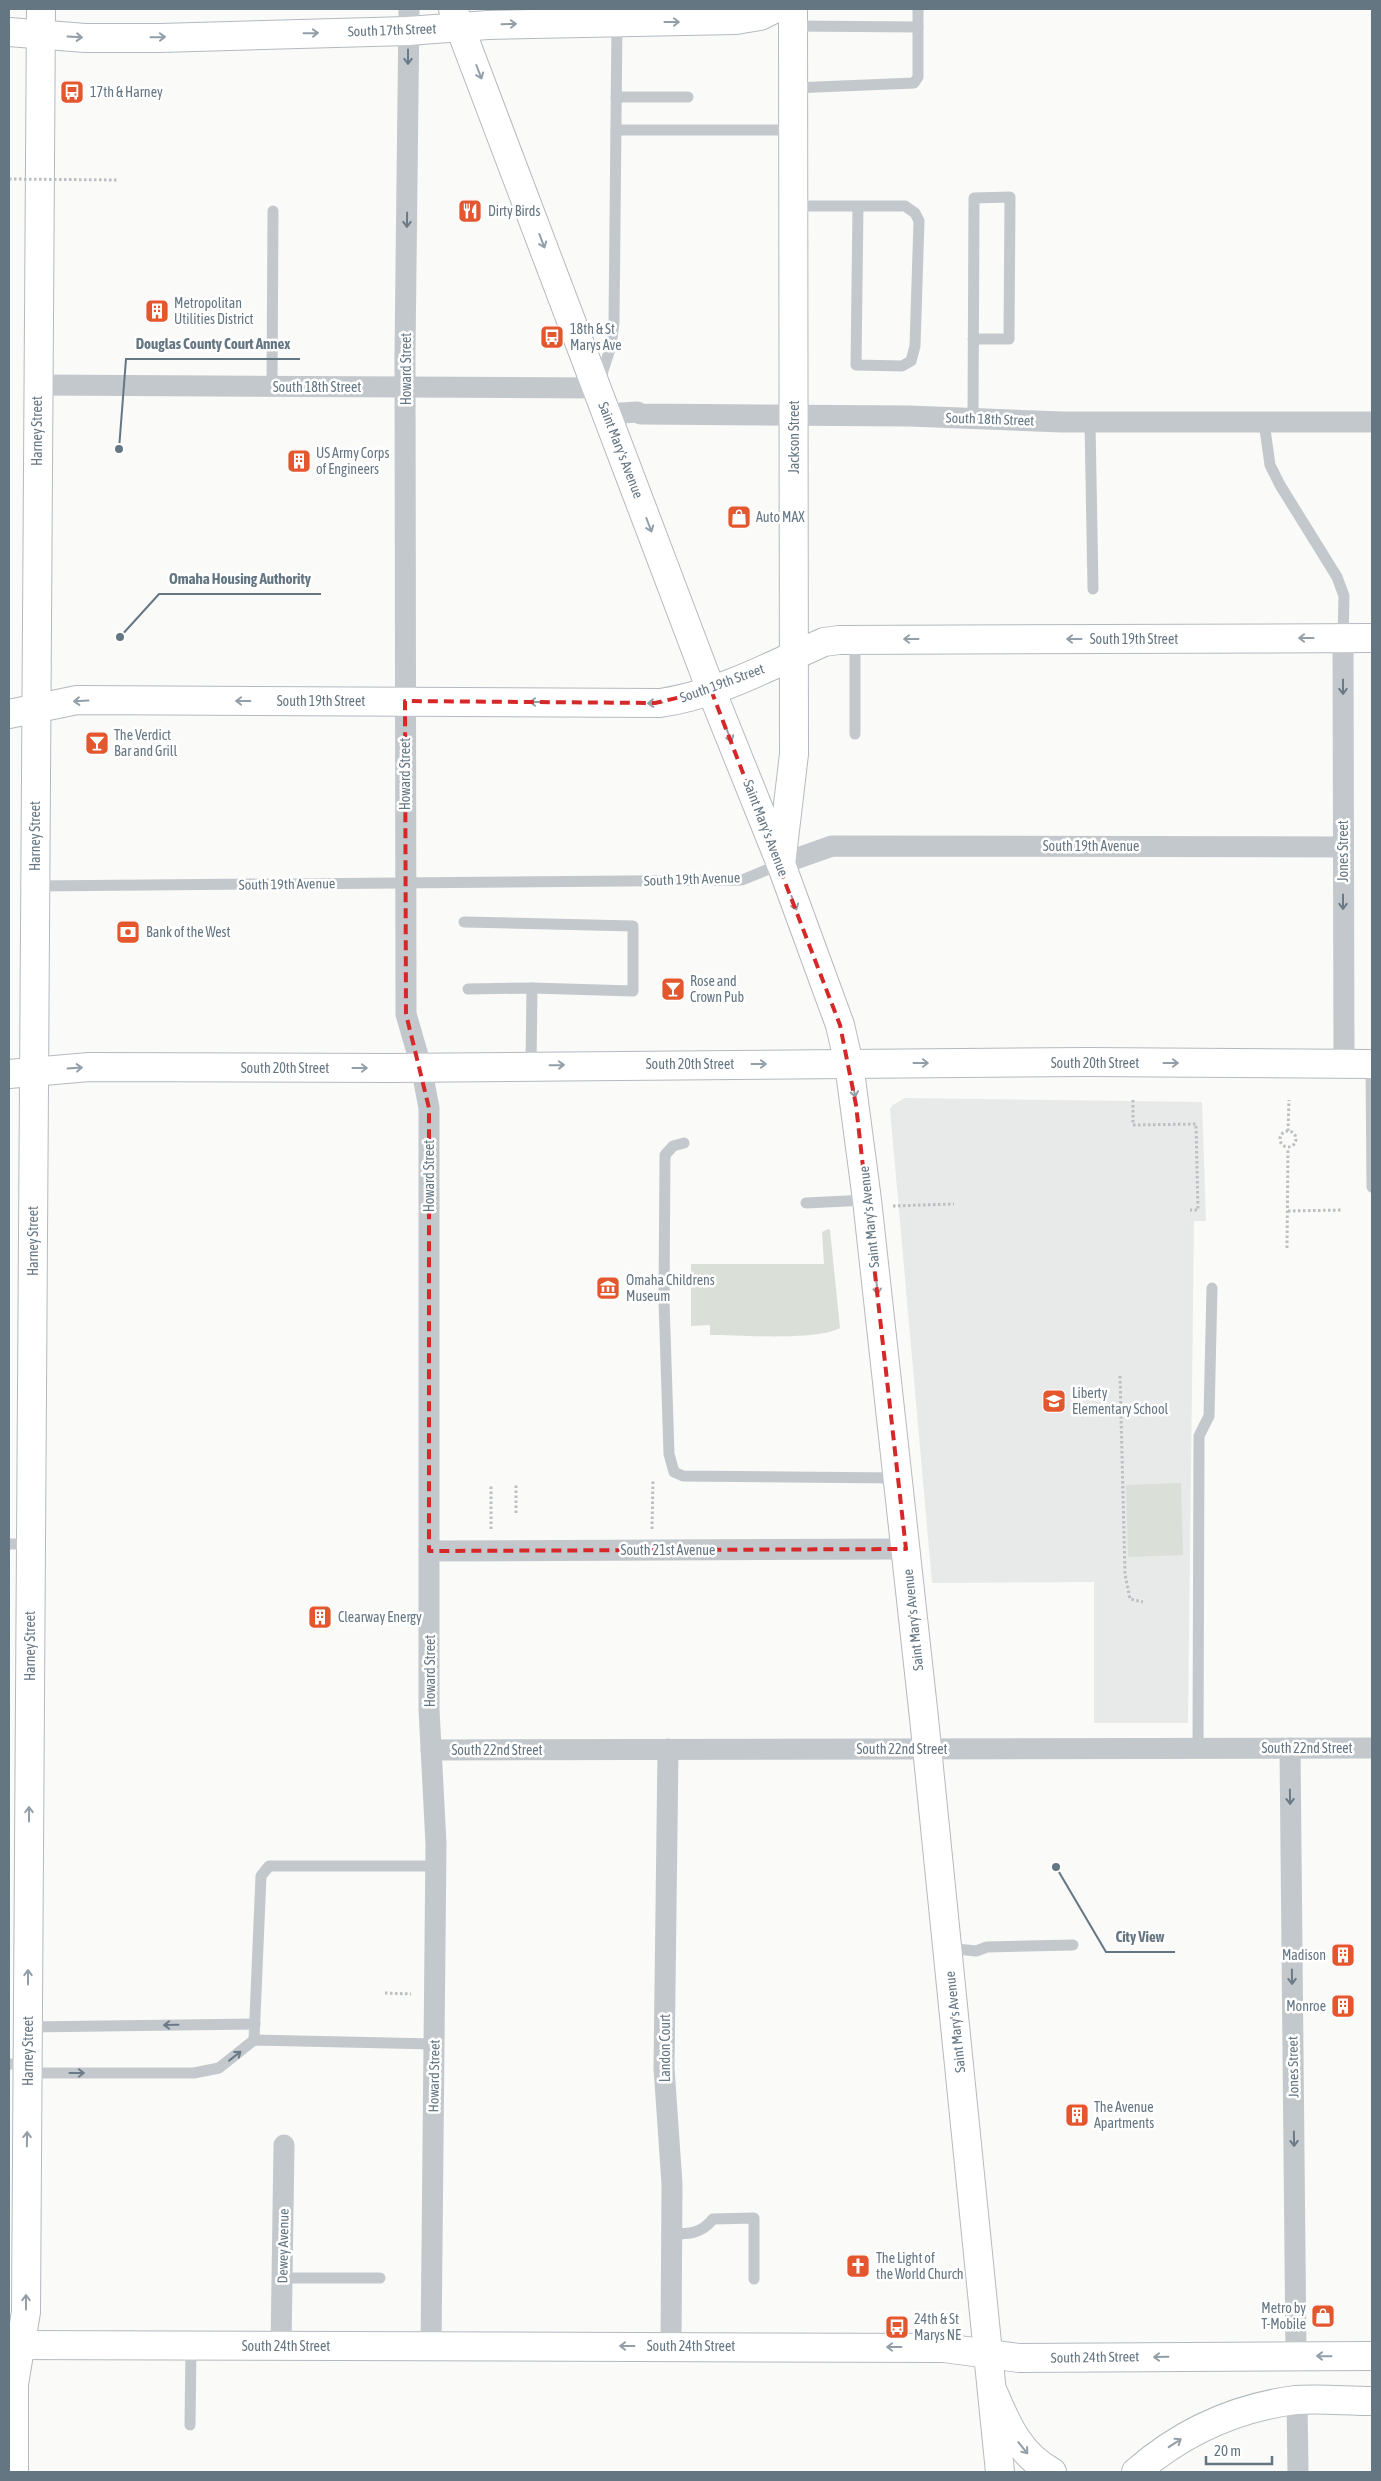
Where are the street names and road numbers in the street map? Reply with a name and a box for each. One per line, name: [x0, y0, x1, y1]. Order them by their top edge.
street label: South 17th Street: [347, 20, 437, 40]
street label: Howard Street: [398, 333, 414, 405]
street label: South 18th Street: [273, 379, 361, 395]
street label: Harney Street: [29, 396, 45, 466]
street label: Saint Mary's Avenue: [595, 399, 647, 501]
street label: Jackson Street: [786, 400, 802, 474]
street label: South 18th Street: [945, 409, 1035, 429]
street label: South 19th Street: [1090, 631, 1178, 647]
street label: South 19th Street: [678, 660, 766, 706]
street label: South 19th Street: [277, 693, 365, 709]
street label: Howard Street: [397, 738, 413, 810]
street label: Saint Mary's Avenue: [740, 777, 792, 879]
street label: Harney Street: [27, 801, 43, 871]
street label: Jones Street: [1335, 820, 1351, 882]
street label: South 19th Avenue: [1043, 838, 1139, 854]
street label: South 19th Avenue: [643, 869, 741, 889]
street label: South 19th Avenue: [239, 875, 335, 893]
street label: South 20th Street: [1051, 1055, 1139, 1071]
street label: South 20th Street: [646, 1056, 734, 1072]
street label: South 20th Street: [241, 1060, 329, 1076]
street label: Howard Street: [421, 1140, 437, 1212]
street label: Saint Mary's Avenue: [856, 1165, 882, 1269]
street label: Harney Street: [25, 1206, 41, 1276]
street label: South 21st Avenue: [621, 1542, 715, 1558]
street label: Saint Mary's Avenue: [900, 1568, 926, 1672]
street label: Harney Street: [22, 1611, 38, 1681]
street label: Howard Street: [422, 1635, 438, 1707]
street label: South 22nd Street: [1261, 1740, 1353, 1756]
street label: South 22nd Street: [856, 1741, 948, 1757]
street label: South 22nd Street: [451, 1742, 543, 1758]
street label: Saint Mary's Avenue: [942, 1970, 968, 2074]
street label: Landon Court: [657, 2014, 673, 2082]
street label: Harney Street: [20, 2016, 36, 2086]
street label: Jones Street: [1284, 2036, 1302, 2098]
street label: Howard Street: [425, 2040, 443, 2112]
street label: Dewey Avenue: [274, 2208, 292, 2284]
street label: South 24th Street: [242, 2338, 330, 2354]
street label: South 24th Street: [647, 2338, 735, 2354]
street label: South 24th Street: [1051, 2348, 1139, 2366]

